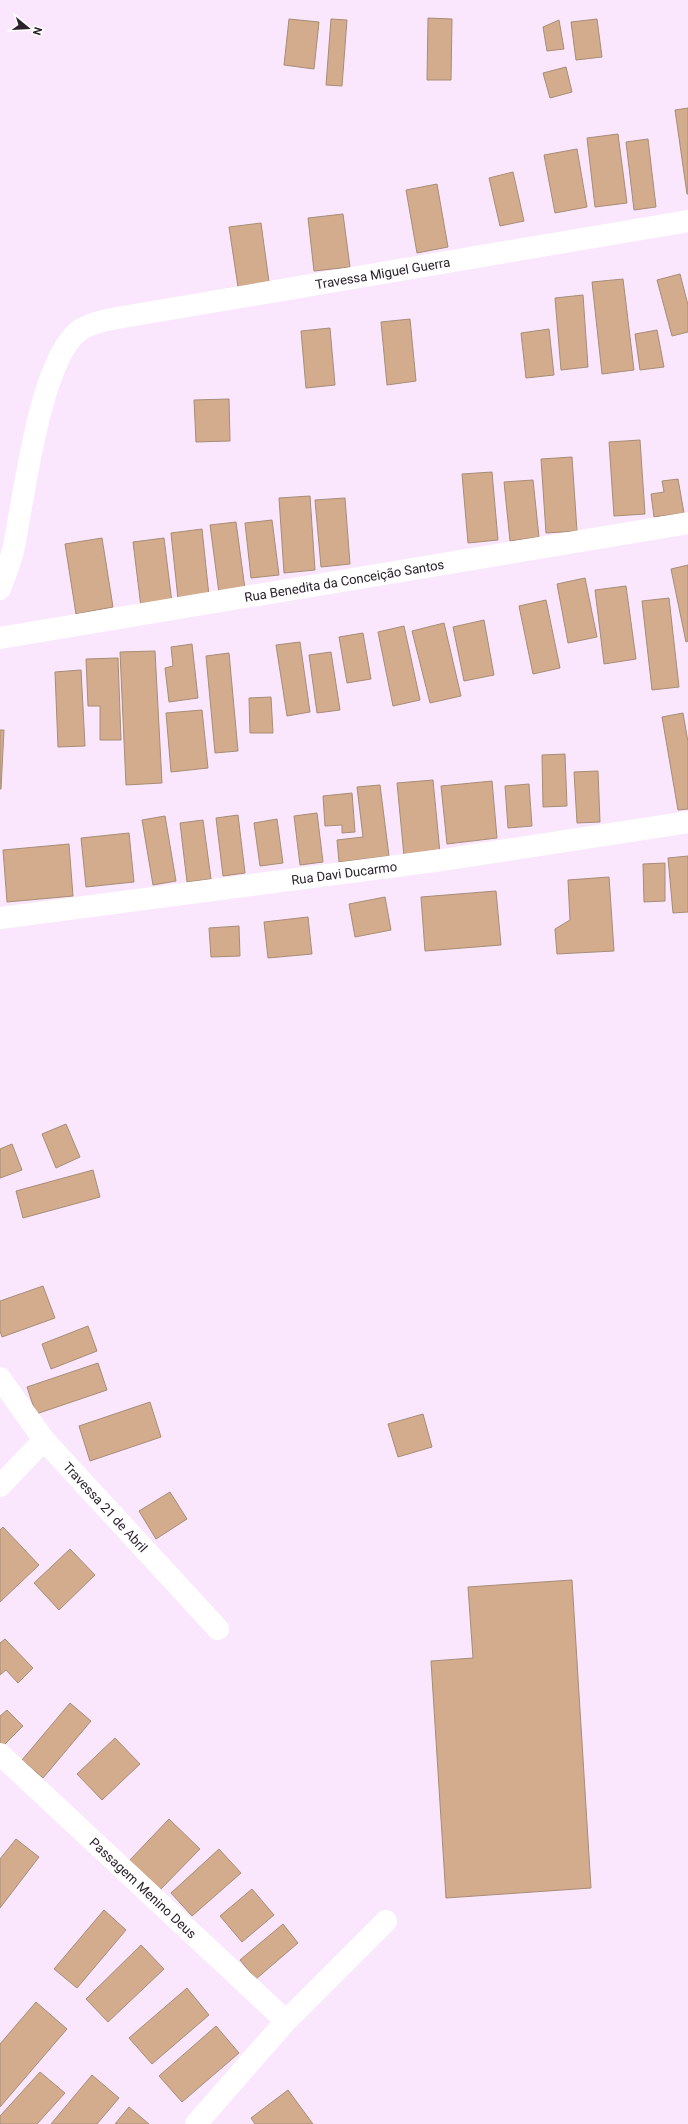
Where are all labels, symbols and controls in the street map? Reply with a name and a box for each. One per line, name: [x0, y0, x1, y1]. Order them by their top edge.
north arrow: [8, 8, 48, 48]
text: N: [30, 25, 44, 37]
street label: Travessa Miguel Guerra: [314, 254, 451, 292]
street label: Rua Benedita da Conceição Santos: [243, 556, 445, 605]
street label: Rua Davi Ducarmo: [290, 858, 398, 887]
street label: Travessa 21 de Abril: [60, 1459, 151, 1555]
street label: Passagem Menino Deus: [87, 1834, 200, 1941]

